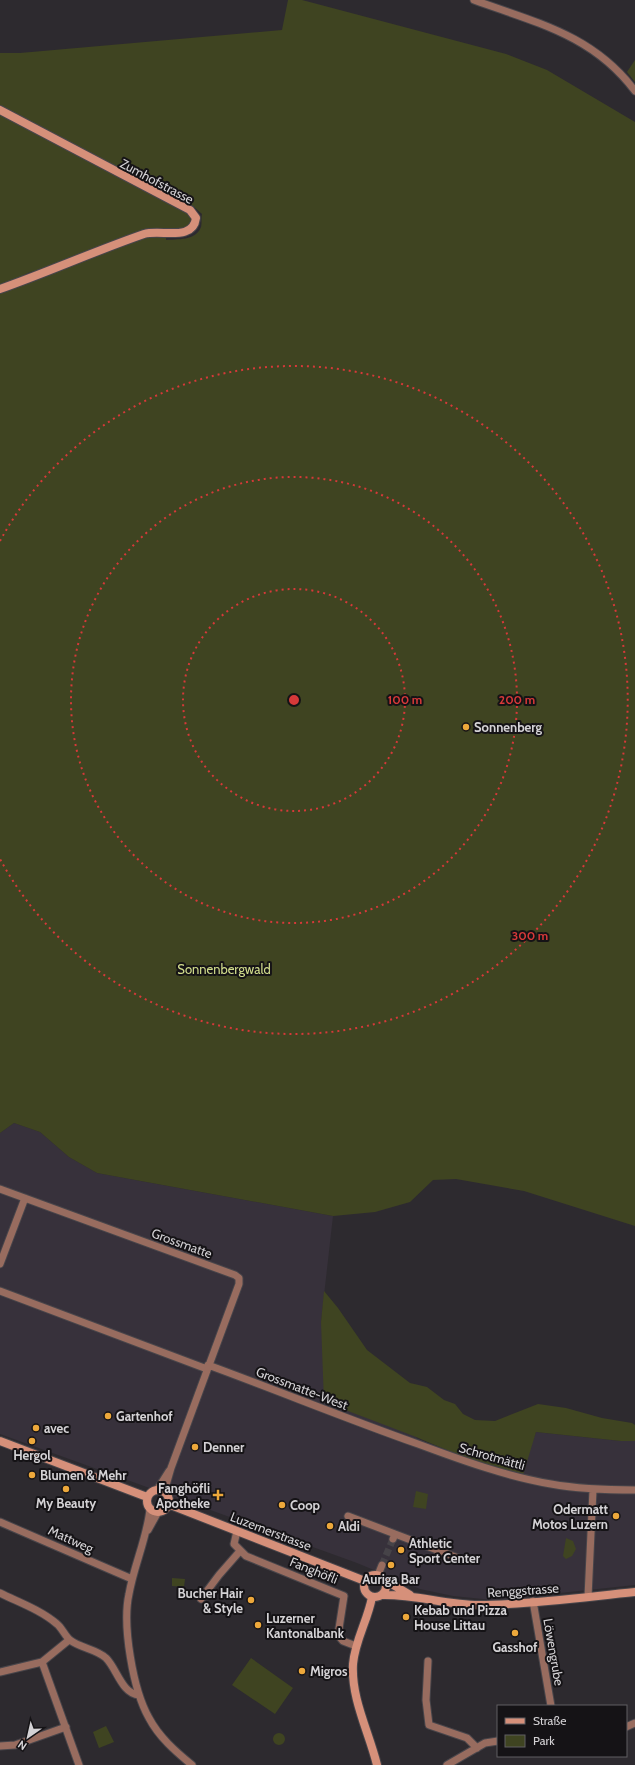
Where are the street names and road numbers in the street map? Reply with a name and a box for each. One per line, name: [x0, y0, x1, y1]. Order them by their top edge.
street label: Zumhofstrasse: [118, 155, 197, 207]
street label: Grossmatte: [149, 1225, 215, 1261]
street label: Grossmatte-West: [254, 1363, 351, 1413]
street label: Schrotmättli: [457, 1439, 527, 1473]
street label: Luzernerstrasse: [228, 1508, 314, 1554]
street label: Mattweg: [46, 1522, 97, 1556]
street label: Fanghöfli: [288, 1553, 340, 1587]
street label: Renggstrasse: [487, 1579, 560, 1600]
street label: Löwengrube: [540, 1617, 568, 1687]

